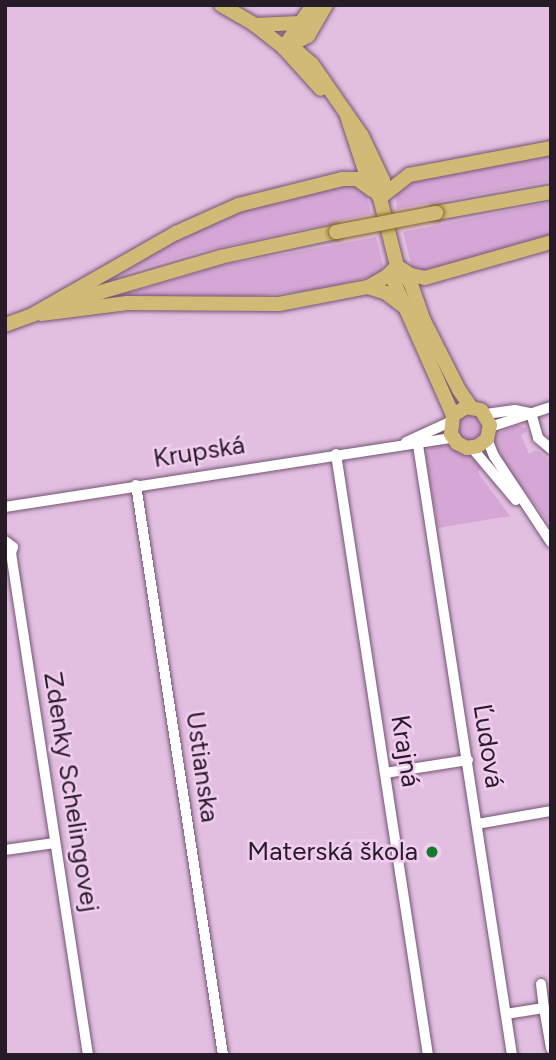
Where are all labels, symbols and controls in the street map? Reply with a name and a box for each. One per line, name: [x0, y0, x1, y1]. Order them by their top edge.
street label: Krupská: [151, 429, 247, 475]
street label: Zdenky Schelingovej: [37, 670, 105, 914]
street label: Ľudová: [466, 702, 510, 790]
street label: Ustianska: [179, 709, 225, 825]
street label: Krajná: [384, 713, 426, 789]
place label: Materská škola: [247, 836, 418, 868]
marker: Materská škola: [424, 844, 440, 860]

